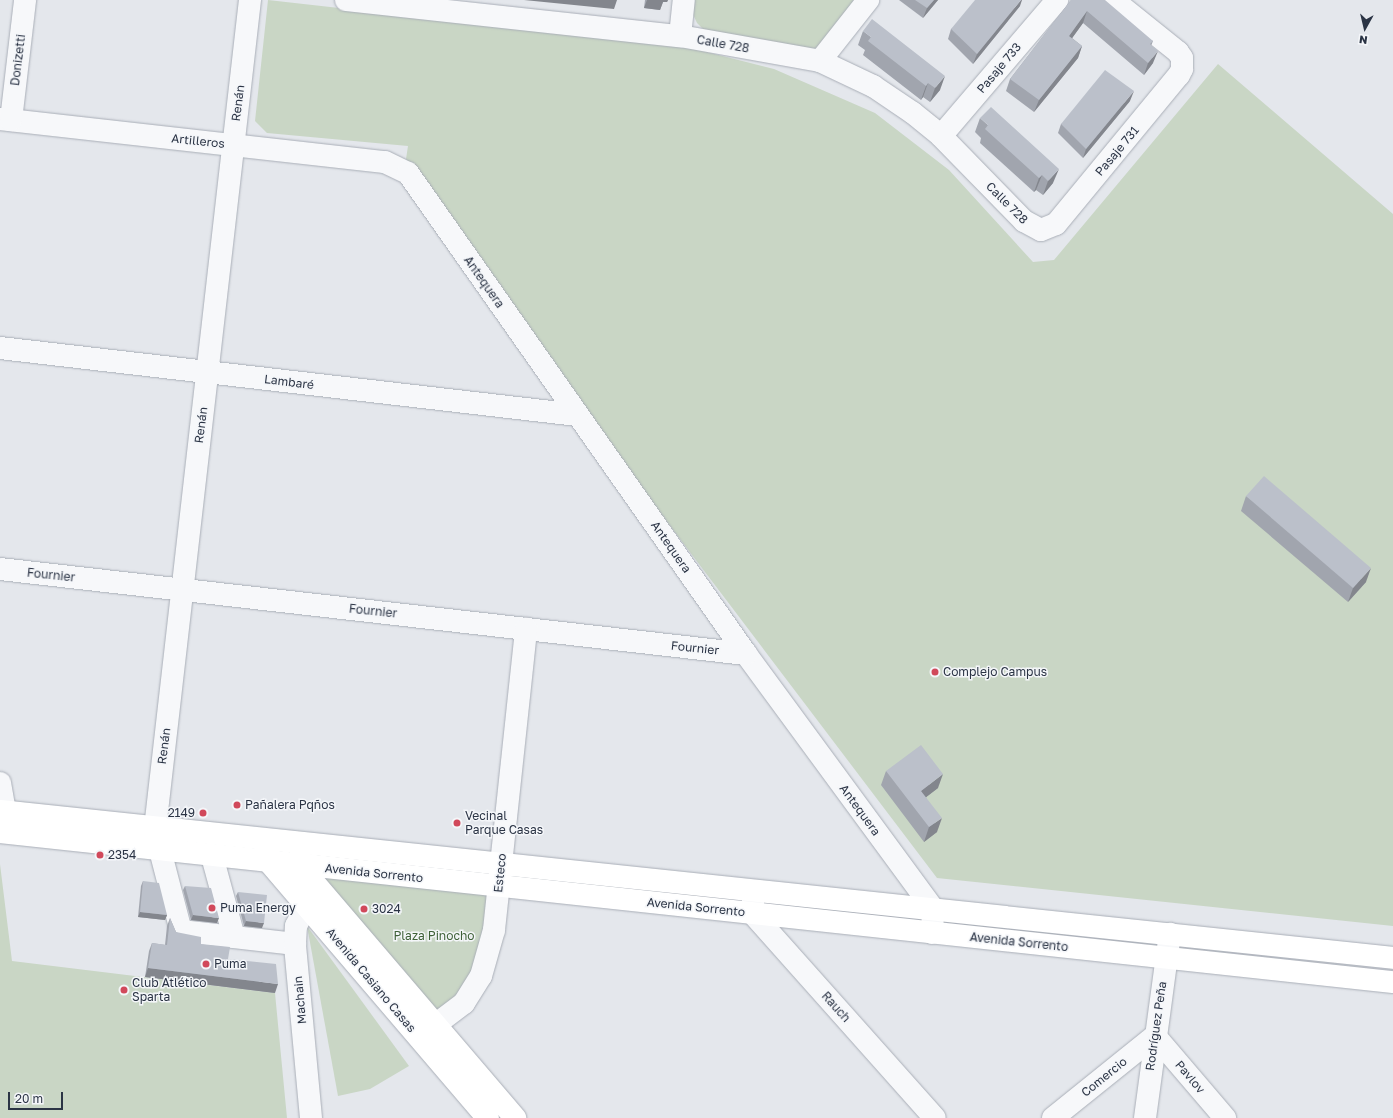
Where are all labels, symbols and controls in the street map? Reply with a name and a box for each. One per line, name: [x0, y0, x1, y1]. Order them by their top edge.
north arrow: [1345, 8, 1385, 48]
street label: Calle 728: [696, 32, 750, 56]
street label: Donizetti: [8, 33, 28, 87]
text: N: [1358, 33, 1368, 47]
street label: Pasaje 733: [974, 40, 1024, 96]
street label: Renán: [229, 84, 247, 122]
street label: Pasaje 731: [1092, 123, 1142, 179]
street label: Artilleros: [171, 131, 225, 151]
street label: Calle 728: [983, 179, 1031, 227]
street label: Antequera: [461, 253, 507, 311]
street label: Lambaré: [263, 372, 315, 392]
street label: Renán: [192, 406, 210, 444]
street label: Antequera: [648, 518, 694, 576]
street label: Fournier: [26, 565, 76, 585]
street label: Fournier: [348, 601, 398, 621]
street label: Fournier: [670, 638, 720, 658]
place label: Complejo Campus: [943, 665, 1047, 679]
marker: Complejo Campus: [930, 667, 940, 677]
street label: Renán: [155, 727, 173, 765]
street label: Antequera: [837, 781, 883, 839]
place label: Pañalera Pqños: [245, 798, 335, 812]
marker: Pañalera Pqños: [232, 800, 242, 810]
place label: 2149: [168, 806, 195, 820]
marker: 2149: [198, 808, 208, 818]
place label: Vecinal Parque Casas: [465, 809, 543, 837]
marker: Vecinal Parque Casas: [452, 818, 462, 828]
place label: 2354: [108, 848, 136, 862]
marker: 2354: [95, 850, 105, 860]
street label: Esteco: [491, 853, 509, 893]
street label: Avenida Sorrento: [324, 861, 424, 885]
street label: Avenida Sorrento: [646, 895, 746, 919]
place label: Puma Energy: [220, 901, 296, 915]
place label: 3024: [372, 902, 401, 916]
marker: Puma Energy: [207, 903, 217, 913]
marker: 3024: [359, 904, 369, 914]
street label: Avenida Casiano Casas: [323, 925, 419, 1035]
park label: Plaza Pinocho: [393, 929, 475, 943]
street label: Avenida Sorrento: [969, 930, 1069, 954]
place label: Puma: [214, 957, 247, 971]
marker: Puma: [201, 959, 211, 969]
street label: Machain: [291, 975, 309, 1025]
place label: Club Atlético Sparta: [132, 976, 206, 1004]
street label: Rodríguez Peña: [1143, 980, 1169, 1072]
marker: Club Atlético Sparta: [119, 985, 129, 995]
street label: Rauch: [819, 989, 853, 1025]
street label: Comercio: [1078, 1054, 1130, 1100]
street label: Pavlov: [1172, 1058, 1208, 1096]
scale bar: [10, 1084, 65, 1110]
text: 20 m: [15, 1091, 43, 1106]

